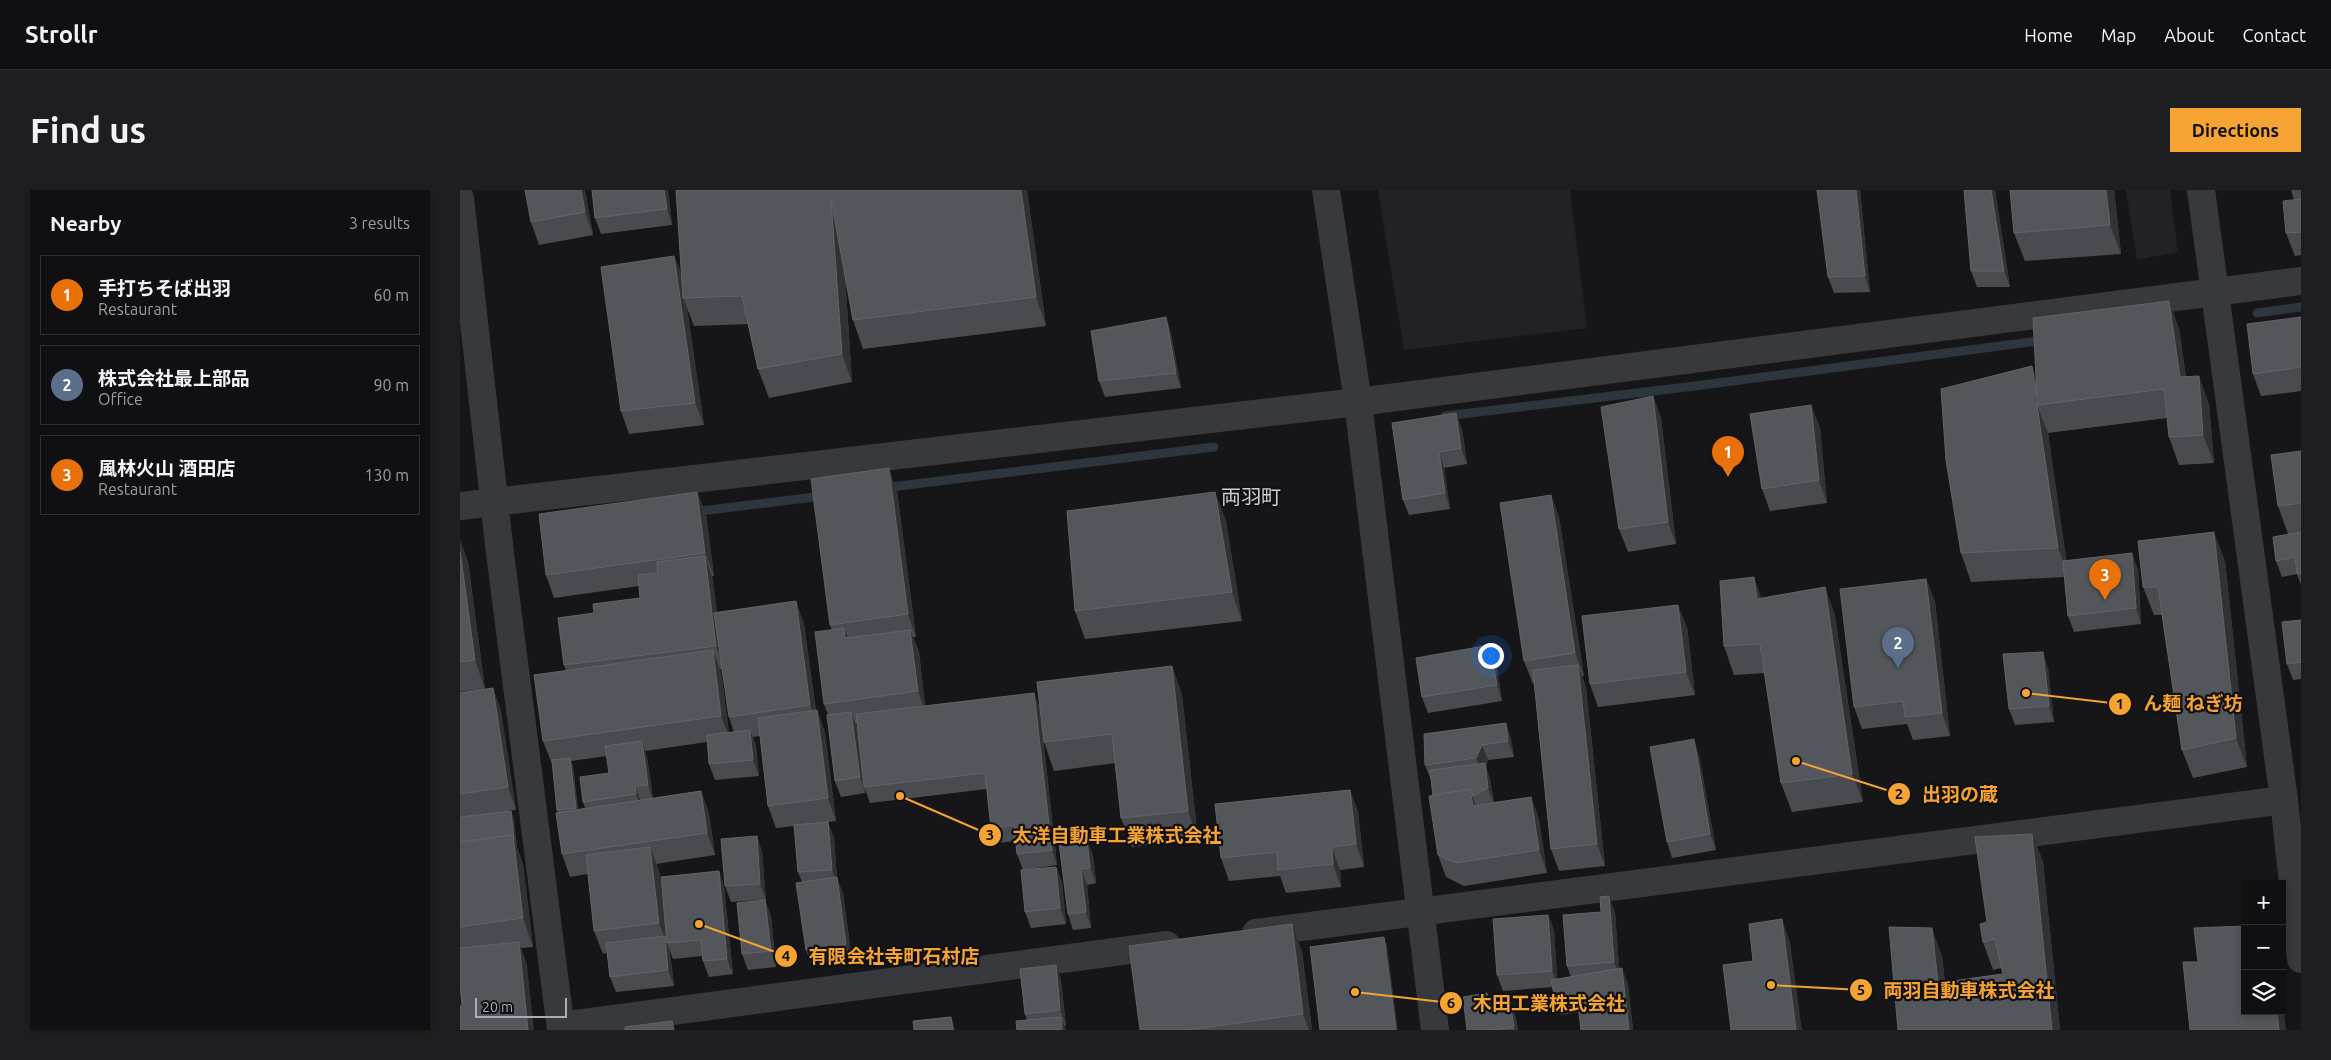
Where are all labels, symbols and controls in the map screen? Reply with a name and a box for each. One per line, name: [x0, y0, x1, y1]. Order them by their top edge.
text: Strollr: [25, 21, 98, 48]
text: Home: [2024, 25, 2073, 45]
text: Map: [2101, 25, 2136, 45]
text: About: [2164, 25, 2214, 45]
text: Contact: [2242, 25, 2306, 45]
button: Directions: [2170, 108, 2301, 152]
text: Find us: [30, 110, 146, 150]
text: Nearby: [50, 211, 121, 235]
text: 3 results: [349, 214, 410, 232]
text: 手打ちそば出羽: [98, 277, 231, 299]
text: 1: [62, 286, 72, 304]
text: 60 m: [373, 286, 409, 304]
text: Restaurant: [98, 300, 177, 318]
text: 株式会社最上部品: [98, 367, 250, 389]
text: 2: [62, 376, 72, 394]
text: 90 m: [373, 376, 409, 394]
text: Office: [98, 390, 143, 408]
pin: 1: [1712, 436, 1744, 477]
text: 風林火山 酒田店: [98, 457, 236, 479]
text: 3: [62, 466, 72, 484]
text: 130 m: [364, 466, 409, 484]
text: Restaurant: [98, 480, 177, 498]
district label: 両羽町: [1221, 485, 1281, 508]
pin: 3: [2089, 559, 2121, 600]
pin: 2: [1882, 627, 1914, 668]
your location: [1478, 643, 1504, 669]
callout: ん麺 ねぎ坊: [2108, 687, 2252, 721]
text: ん麺 ねぎ坊: [2143, 692, 2243, 714]
text: 1: [2116, 695, 2124, 712]
callout: 出羽の蔵: [1887, 777, 2008, 811]
text: 出羽の蔵: [1922, 783, 1998, 805]
text: 2: [1895, 785, 1903, 802]
callout: 太洋自動車工業株式会社: [977, 818, 1231, 852]
text: 太洋自動車工業株式会社: [1012, 824, 1222, 846]
text: 3: [986, 826, 994, 843]
map controls: [2241, 880, 2286, 1015]
button: +: [2241, 880, 2286, 925]
button: −: [2241, 925, 2286, 970]
callout: 有限会社寺町石村店: [774, 939, 990, 973]
text: 有限会社寺町石村店: [808, 945, 980, 967]
text: 4: [782, 947, 790, 964]
button: layers: [2241, 970, 2286, 1015]
callout: 両羽自動車株式会社: [1849, 973, 2065, 1007]
text: 両羽自動車株式会社: [1883, 979, 2055, 1001]
text: 5: [1857, 981, 1865, 998]
callout: 木田工業株式会社: [1438, 986, 1635, 1020]
text: 木田工業株式会社: [1473, 992, 1625, 1014]
text: 6: [1447, 994, 1455, 1011]
scale bar: [475, 995, 568, 1018]
text: 20 m: [482, 999, 513, 1015]

